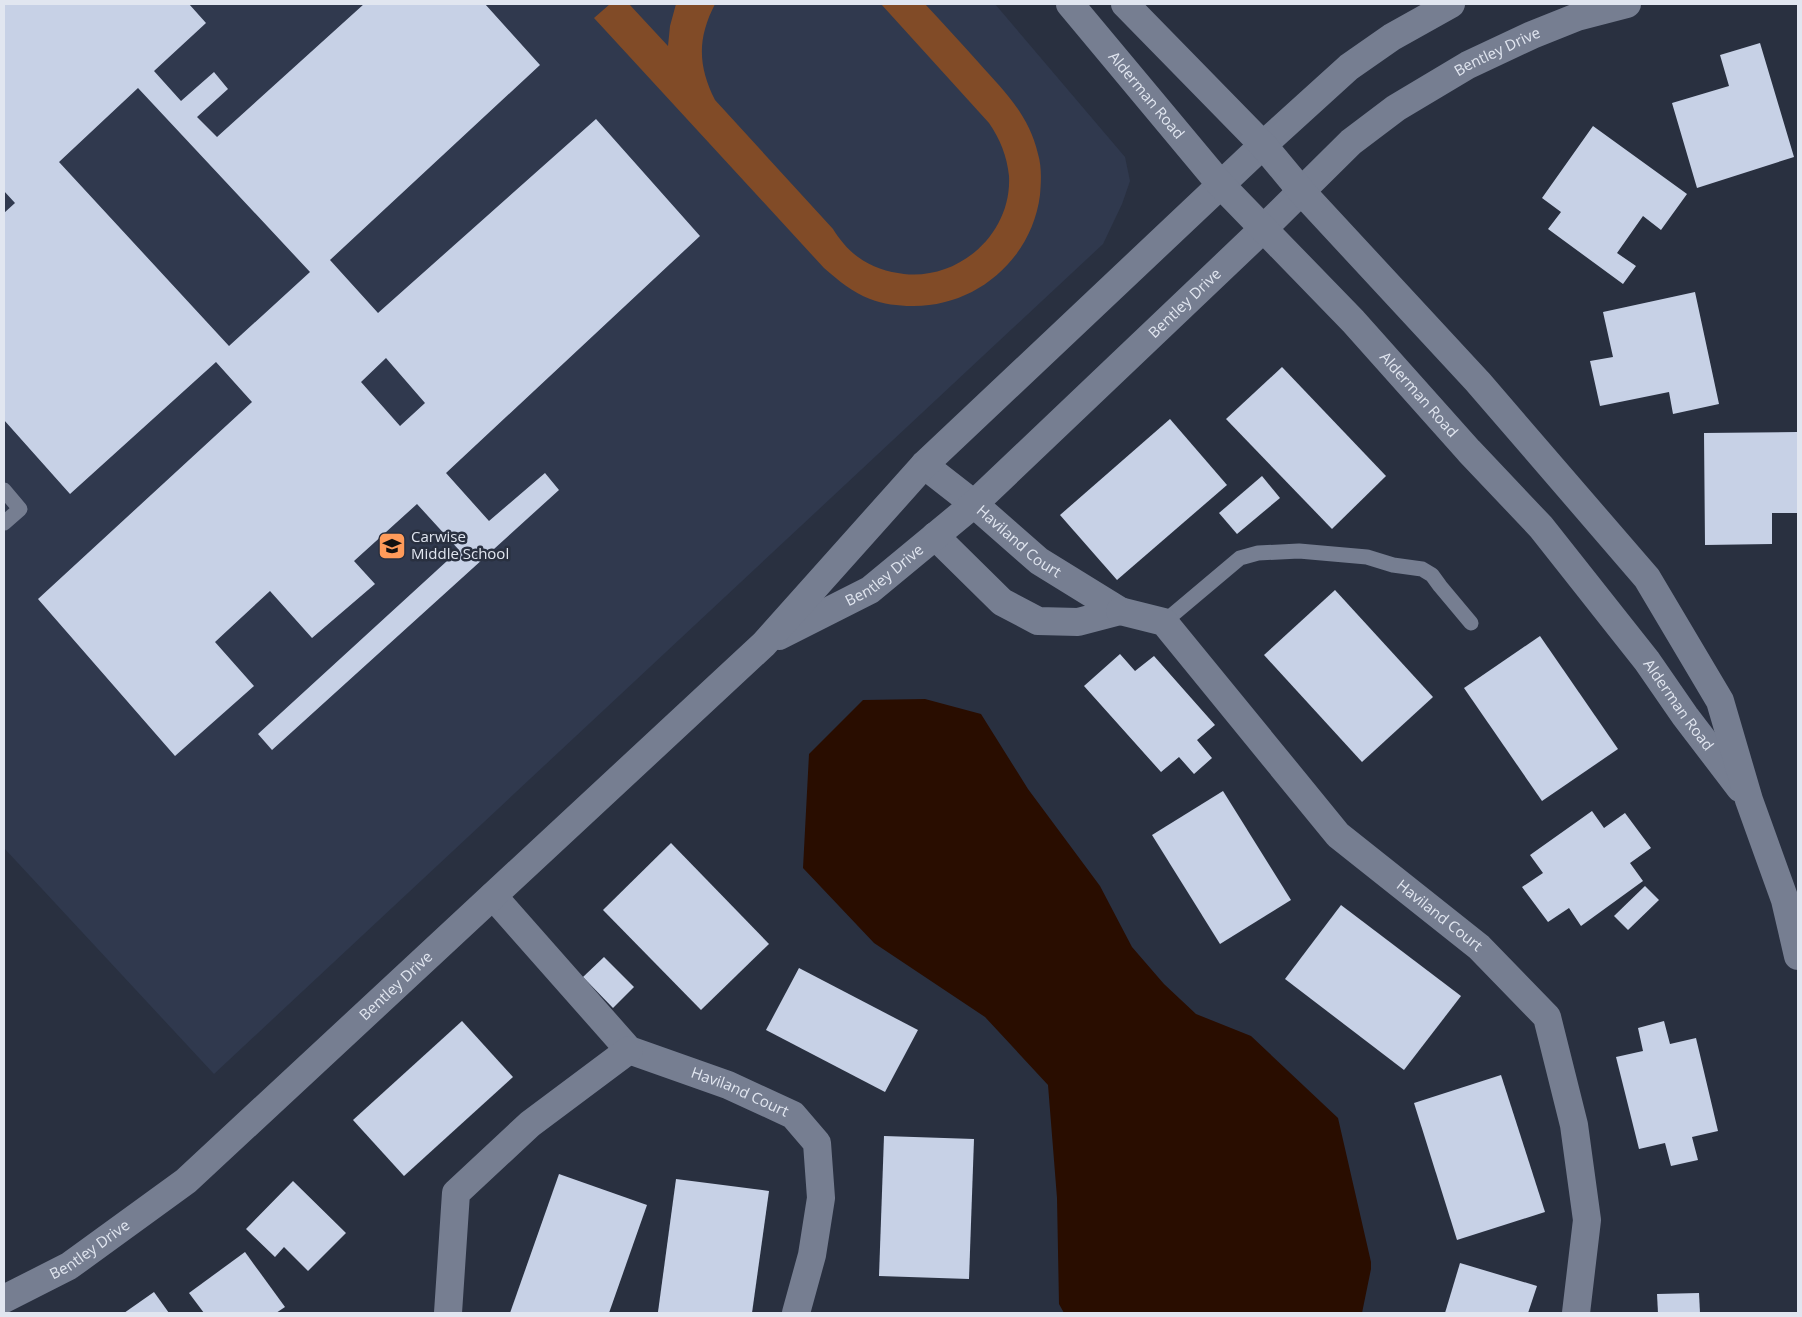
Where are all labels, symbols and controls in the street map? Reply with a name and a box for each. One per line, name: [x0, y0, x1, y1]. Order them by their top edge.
street label: Bentley Drive: [1450, 22, 1543, 80]
street label: Alderman Road: [1105, 47, 1189, 143]
street label: Bentley Drive: [1144, 263, 1225, 342]
street label: Alderman Road: [1376, 347, 1463, 441]
street label: Haviland Court: [973, 500, 1065, 581]
place label: Carwise Middle School: [411, 526, 509, 563]
school or university icon: Carwise Middle School: [377, 531, 407, 561]
street label: Bentley Drive: [841, 539, 927, 610]
street label: Alderman Road: [1640, 655, 1719, 754]
street label: Haviland Court: [1393, 875, 1487, 955]
street label: Bentley Drive: [354, 946, 436, 1024]
street label: Haviland Court: [689, 1062, 792, 1121]
street label: Bentley Drive: [46, 1214, 133, 1283]

